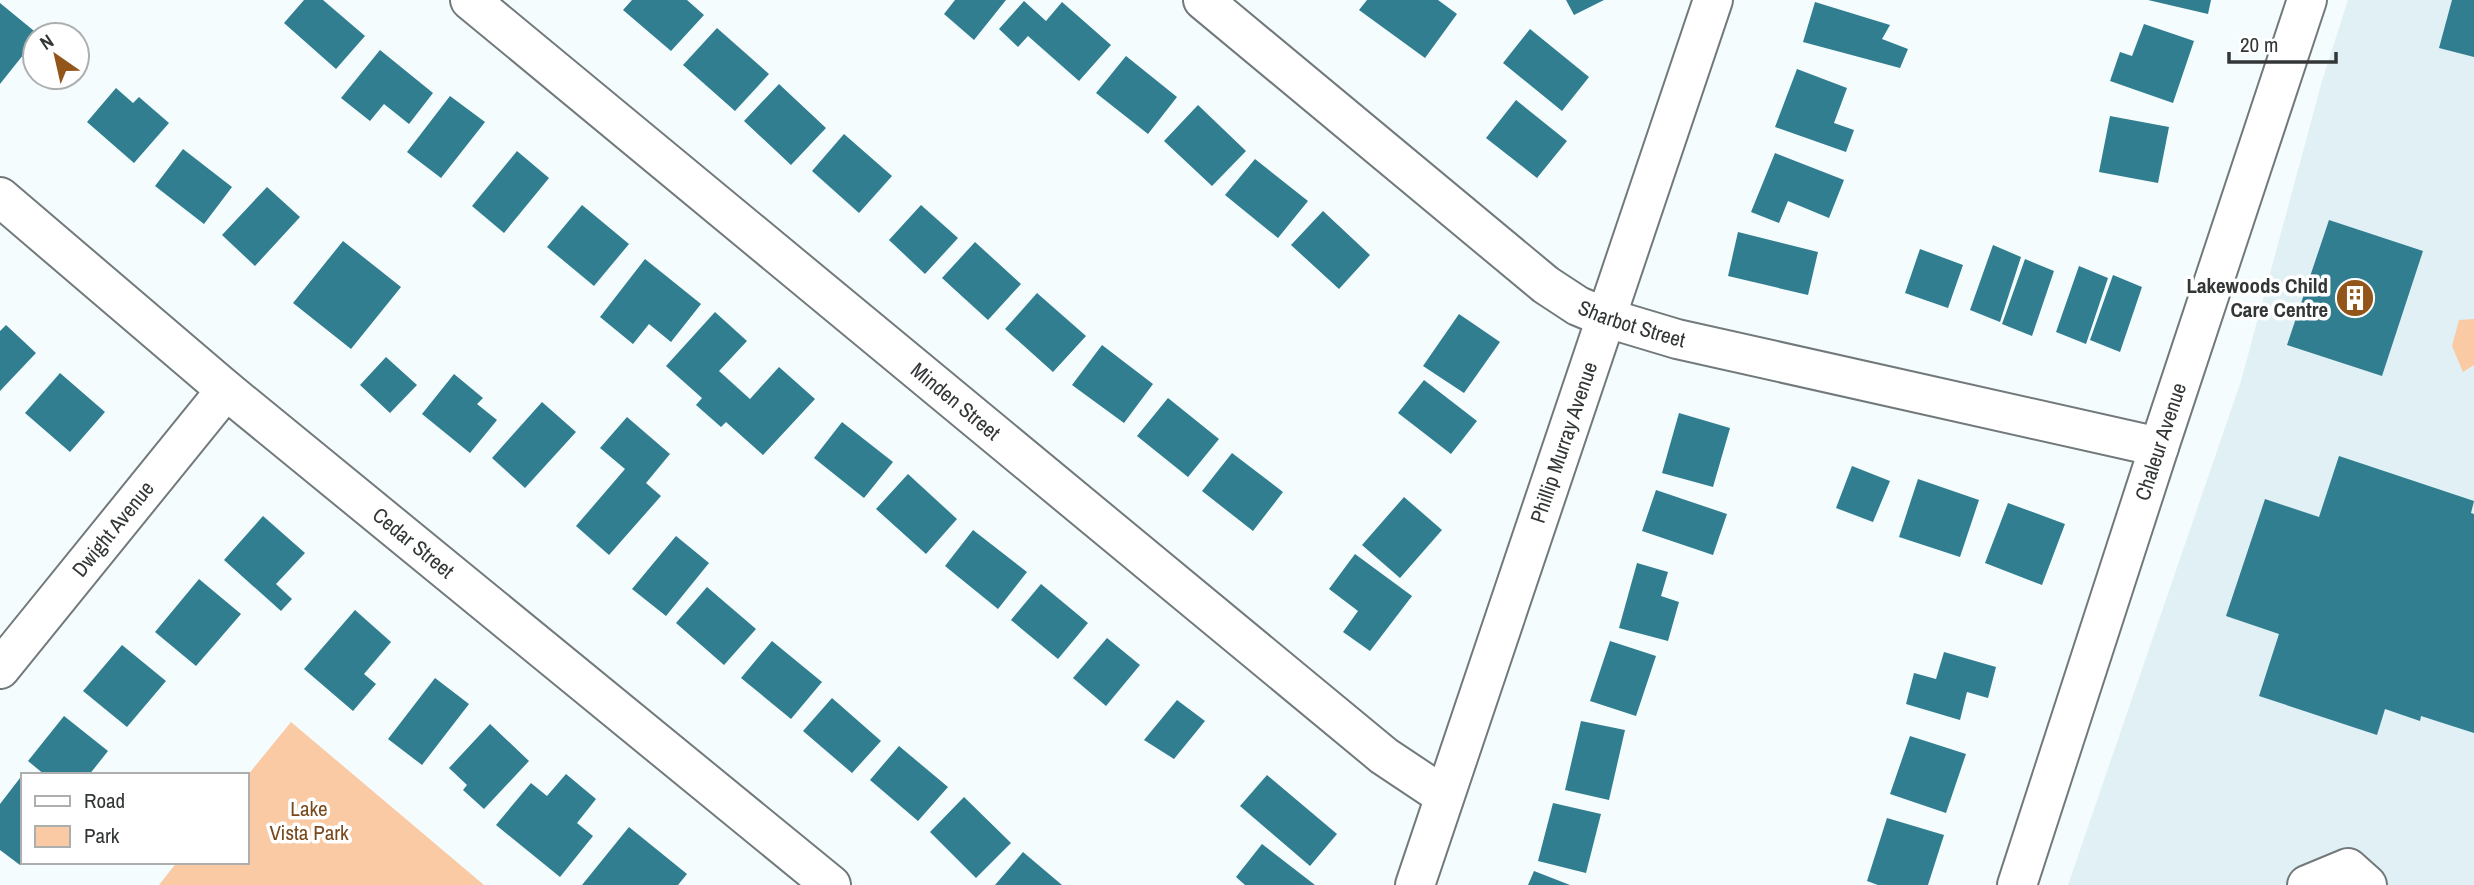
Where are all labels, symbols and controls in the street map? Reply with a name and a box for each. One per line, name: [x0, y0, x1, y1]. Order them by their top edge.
north arrow: [21, 21, 91, 91]
scale bar: [2229, 21, 2336, 65]
text: N: [35, 28, 58, 56]
text: 20 m: [2240, 30, 2278, 59]
place label: Lakewoods Child Care Centre: [2186, 271, 2328, 324]
building icon: Lakewoods Child Care Centre: [2334, 277, 2376, 319]
street label: Sharbot Street: [1574, 293, 1688, 354]
street label: Minden Street: [905, 355, 1007, 447]
street label: Phillip Murray Avenue: [1523, 358, 1604, 527]
street label: Chaleur Avenue: [2128, 379, 2193, 504]
street label: Dwight Avenue: [65, 475, 161, 583]
street label: Cedar Street: [366, 501, 461, 585]
legend: [21, 773, 248, 864]
text: Road: [84, 786, 125, 815]
park label: Lake Vista Park: [269, 794, 349, 847]
text: Park: [84, 821, 120, 850]

